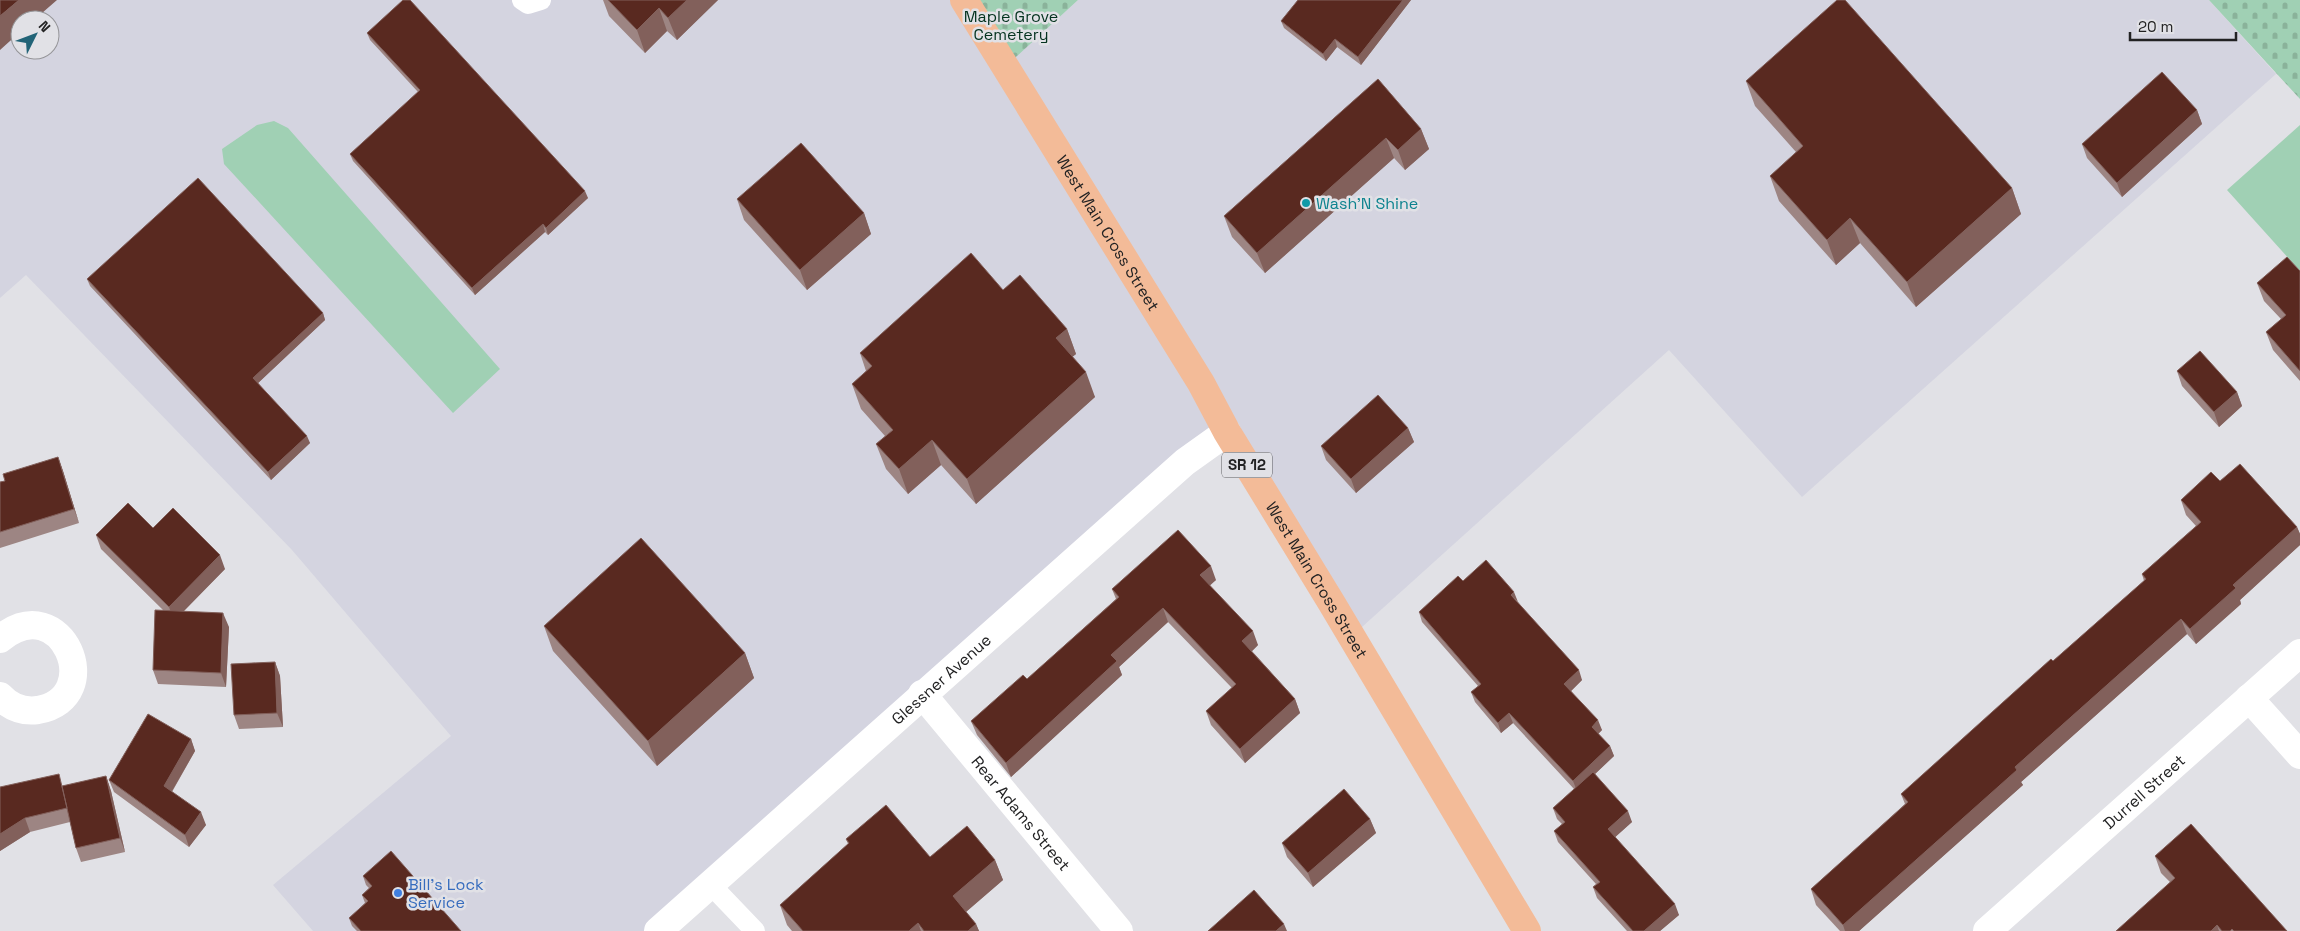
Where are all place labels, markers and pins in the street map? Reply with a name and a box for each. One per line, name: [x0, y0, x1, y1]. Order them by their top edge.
place label: Wash'N Shine: [1316, 193, 1418, 214]
marker: Wash'N Shine: [1300, 197, 1312, 209]
place label: Bill's Lock Service: [408, 874, 484, 913]
marker: Bill's Lock Service: [392, 887, 404, 899]

